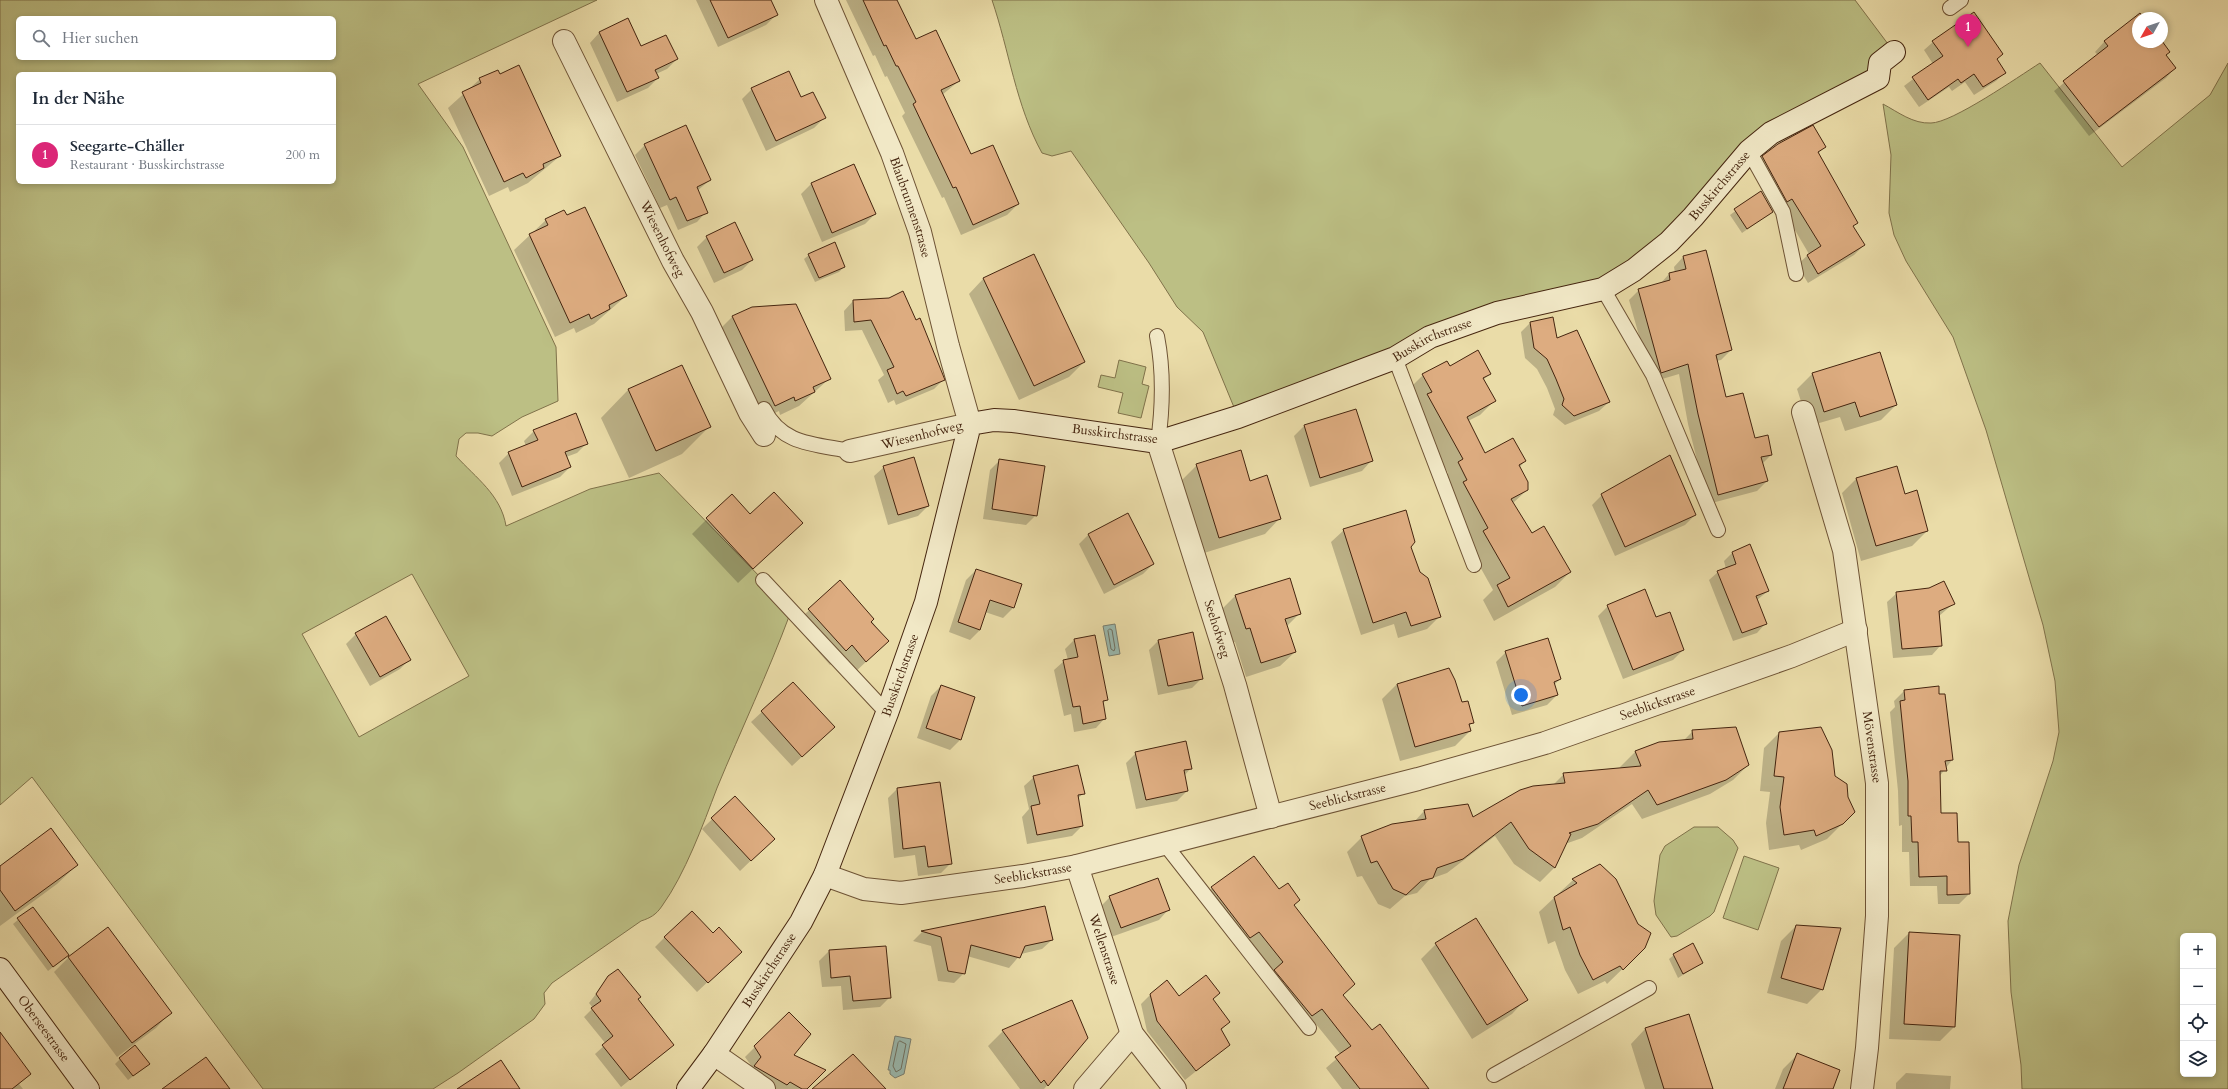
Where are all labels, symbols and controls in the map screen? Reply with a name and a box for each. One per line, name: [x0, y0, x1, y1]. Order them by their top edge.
north arrow: [2132, 12, 2168, 48]
pin: 1: [1955, 14, 1981, 47]
search box: [16, 16, 336, 60]
icon: search: [30, 27, 52, 49]
text: Hier suchen: [62, 28, 139, 48]
text: In der Nähe: [32, 87, 125, 110]
text: Seegarte-Chäller: [70, 136, 184, 156]
text: 1: [42, 146, 48, 164]
text: 200 m: [286, 146, 320, 164]
street label: Busskirchstrasse: [1685, 147, 1755, 224]
street label: Blaubrunnenstrasse: [885, 154, 935, 260]
text: Restaurant · Busskirchstrasse: [70, 156, 225, 174]
street label: Wiesenhofweg: [635, 197, 690, 281]
street label: Busskirchstrasse: [1389, 314, 1475, 367]
street label: Wiesenhofweg: [878, 416, 965, 454]
street label: Busskirchstrasse: [1071, 420, 1159, 448]
street label: Seehofweg: [1200, 597, 1235, 661]
street label: Busskirchstrasse: [877, 631, 923, 719]
street label: Seeblickstrasse: [1617, 682, 1698, 725]
your location: [1511, 685, 1531, 705]
street label: Mövenstrasse: [1858, 710, 1886, 784]
street label: Seeblickstrasse: [1307, 778, 1388, 815]
street label: Seeblickstrasse: [993, 858, 1073, 889]
street label: Wellenstrasse: [1084, 911, 1124, 988]
street label: Busskirchstrasse: [738, 929, 801, 1011]
map controls: [2180, 933, 2216, 1077]
button: +: [2180, 933, 2216, 969]
button: −: [2180, 969, 2216, 1005]
street label: Oberseestrasse: [13, 992, 74, 1066]
button: locate: [2180, 1005, 2216, 1041]
button: layers: [2180, 1041, 2216, 1077]

